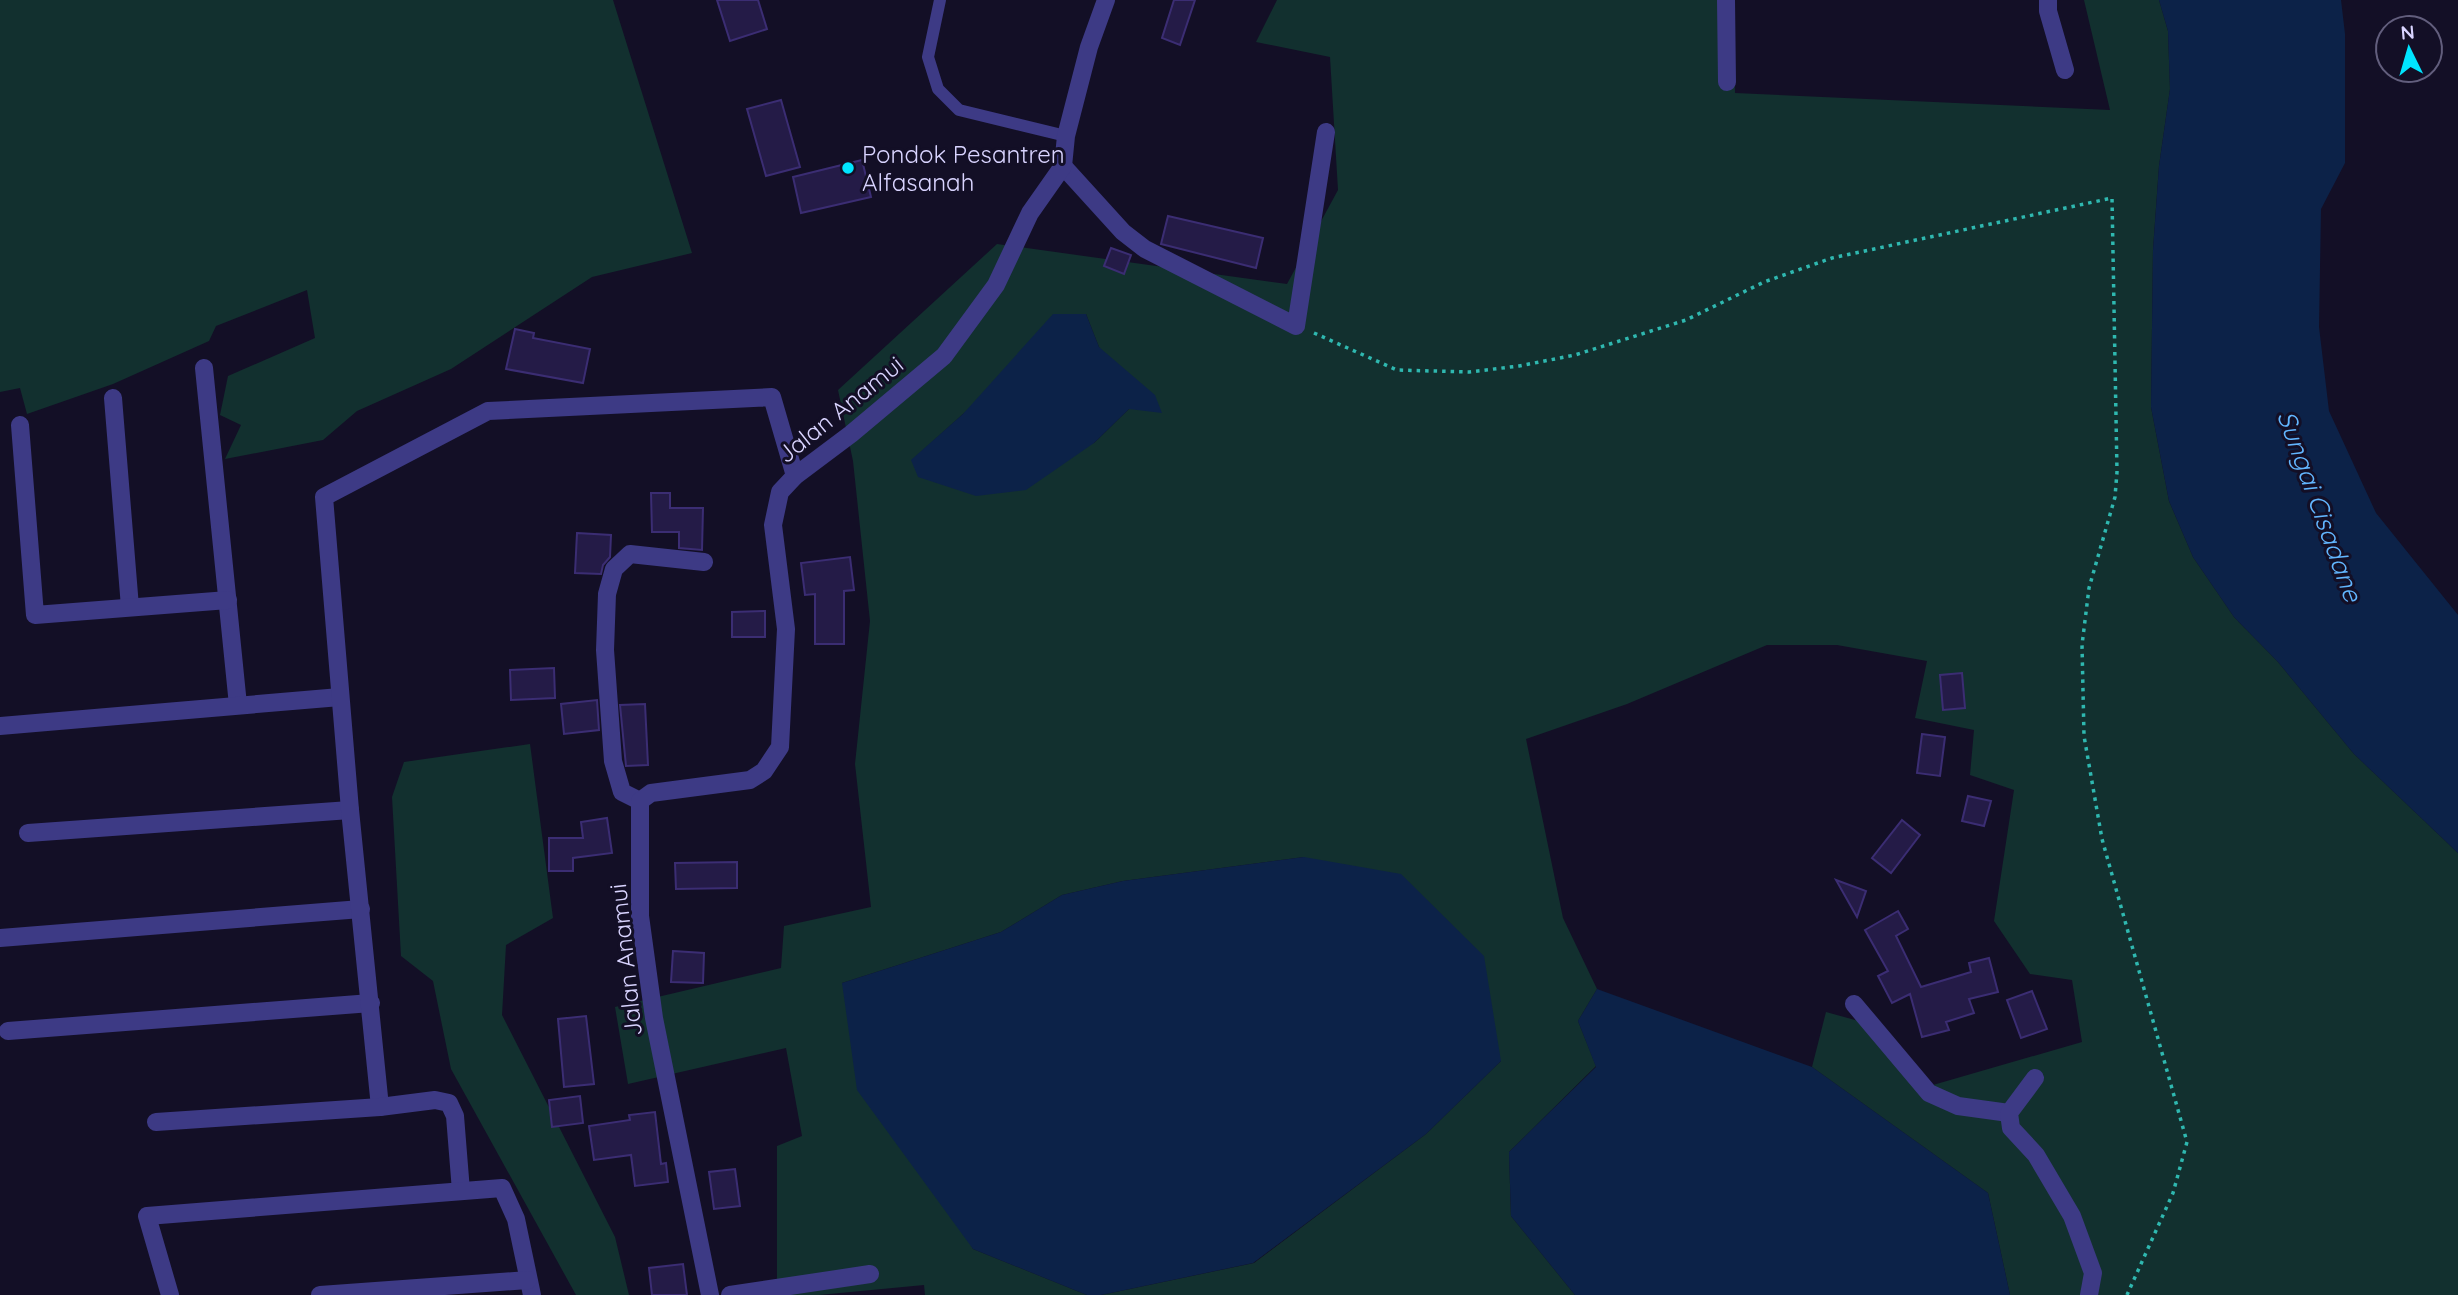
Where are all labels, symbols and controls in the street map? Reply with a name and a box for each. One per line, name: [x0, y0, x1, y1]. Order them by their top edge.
north arrow: [2374, 14, 2444, 84]
text: N: [2400, 20, 2416, 45]
place label: Pondok Pesantren Alfasanah: [862, 139, 1065, 197]
marker: Pondok Pesantren Alfasanah: [840, 160, 856, 176]
street label: Jalan Anamui: [771, 349, 909, 469]
water label: Sungai Cisadane: [2270, 406, 2370, 607]
street label: Jalan Anamui: [602, 882, 648, 1038]

